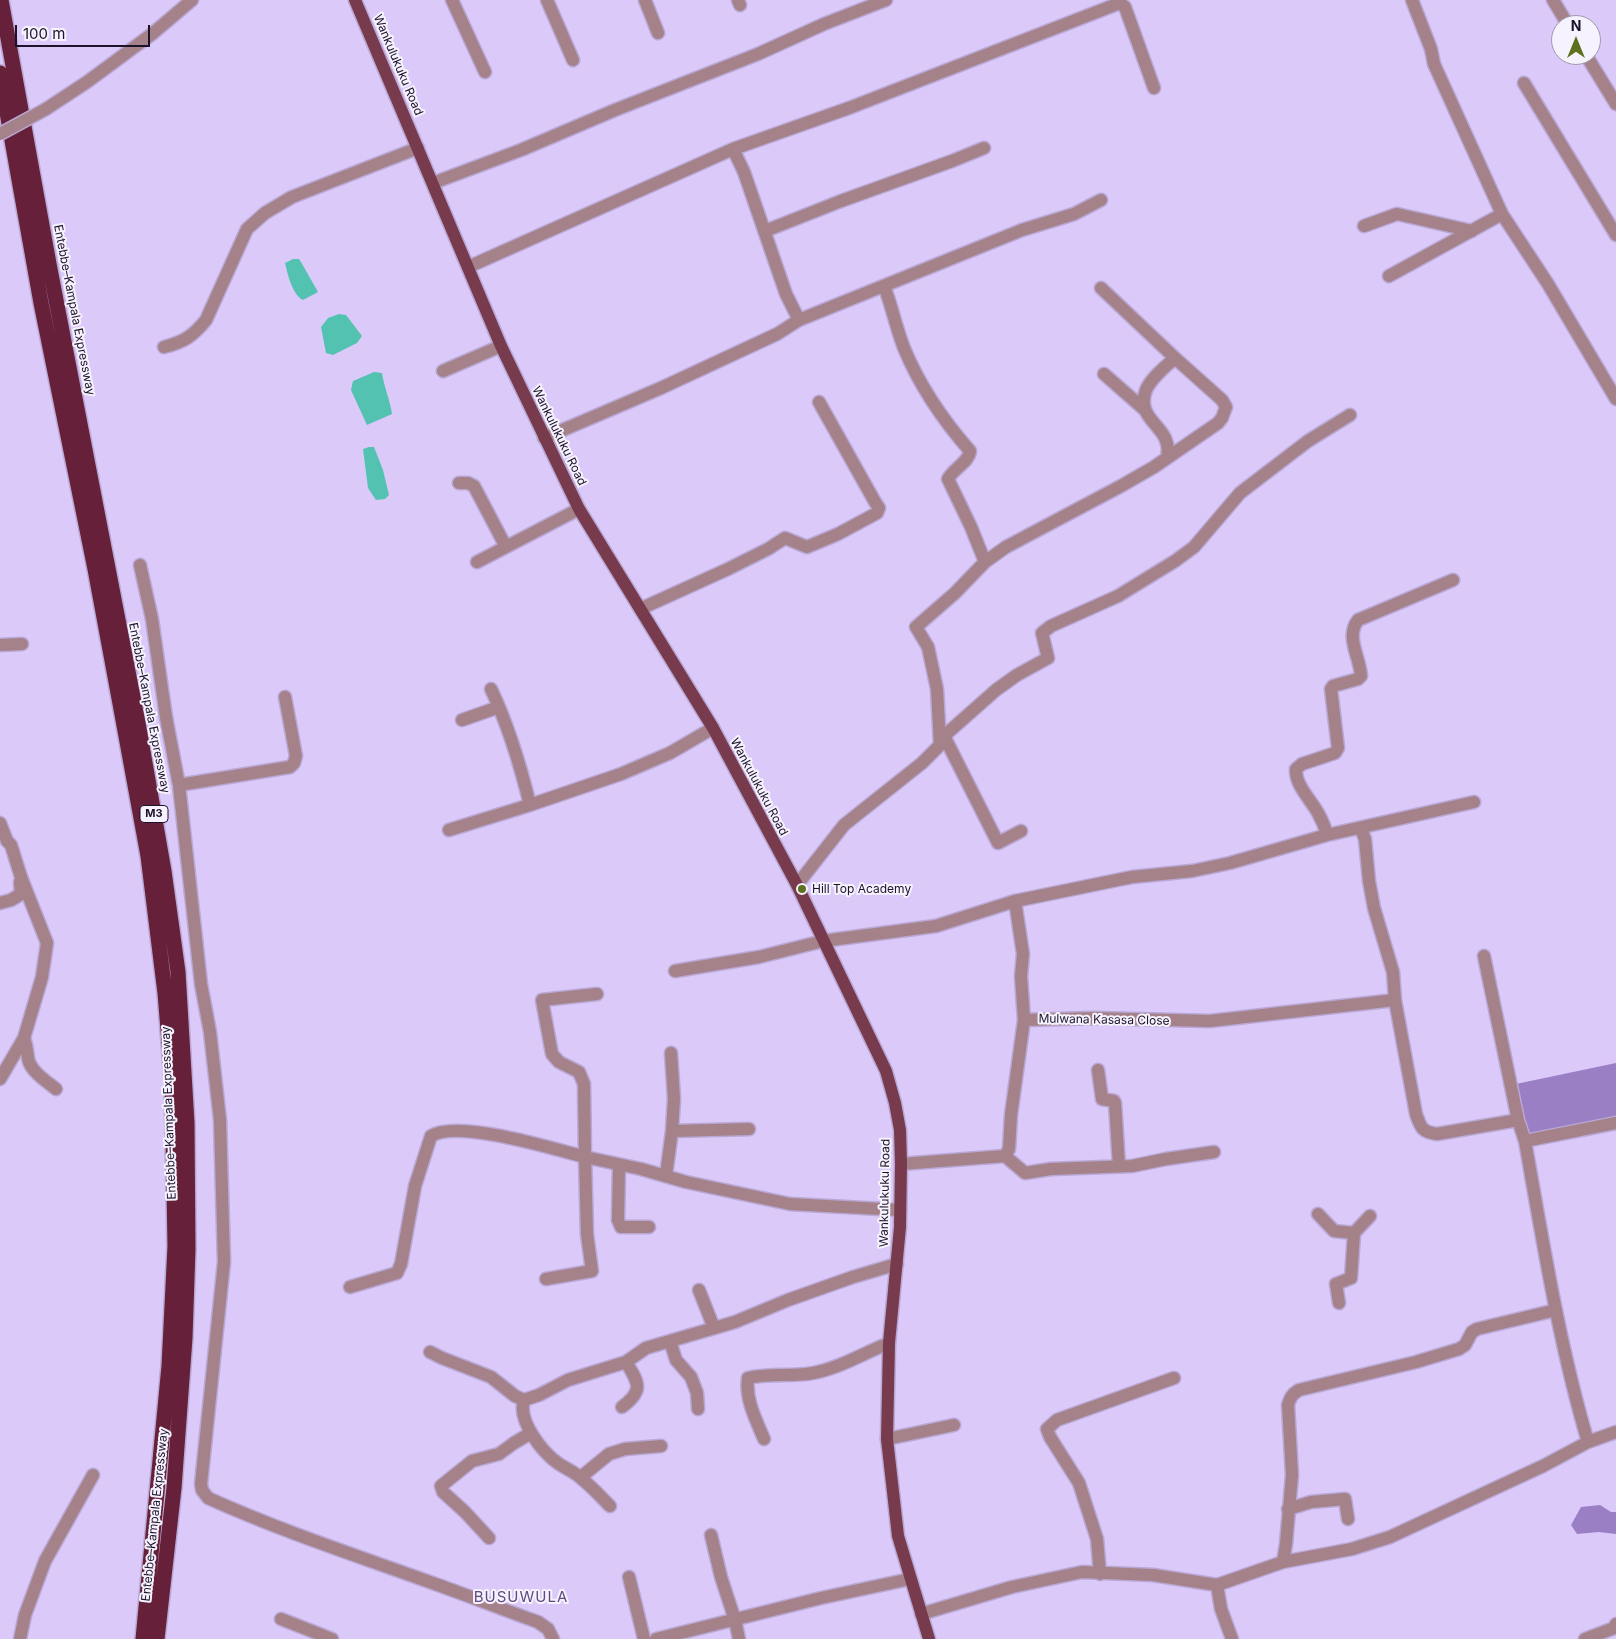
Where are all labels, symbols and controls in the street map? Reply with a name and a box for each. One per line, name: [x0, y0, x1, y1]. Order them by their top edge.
street label: Wankulukuku Road: [370, 12, 426, 118]
scale bar: [18, 15, 152, 47]
north arrow: [1551, 15, 1601, 65]
text: N: [1571, 17, 1581, 34]
text: 100 m: [23, 24, 65, 43]
street label: Entebbe–Kampala Expressway: [50, 223, 98, 397]
street label: Wankulukuku Road: [529, 384, 589, 488]
street label: Entebbe–Kampala Expressway: [125, 621, 173, 795]
street label: Wankulukuku Road: [727, 736, 791, 838]
road number: M3: [140, 806, 168, 822]
place label: Hill Top Academy: [812, 882, 911, 896]
marker: Hill Top Academy: [796, 883, 808, 895]
street label: Mulwana Kasasa Close: [1038, 1012, 1170, 1028]
street label: Entebbe–Kampala Expressway: [159, 1026, 179, 1200]
street label: Wankulukuku Road: [877, 1139, 893, 1247]
street label: Entebbe–Kampala Expressway: [139, 1428, 171, 1602]
district label: BUSUWULA: [473, 1588, 569, 1606]

